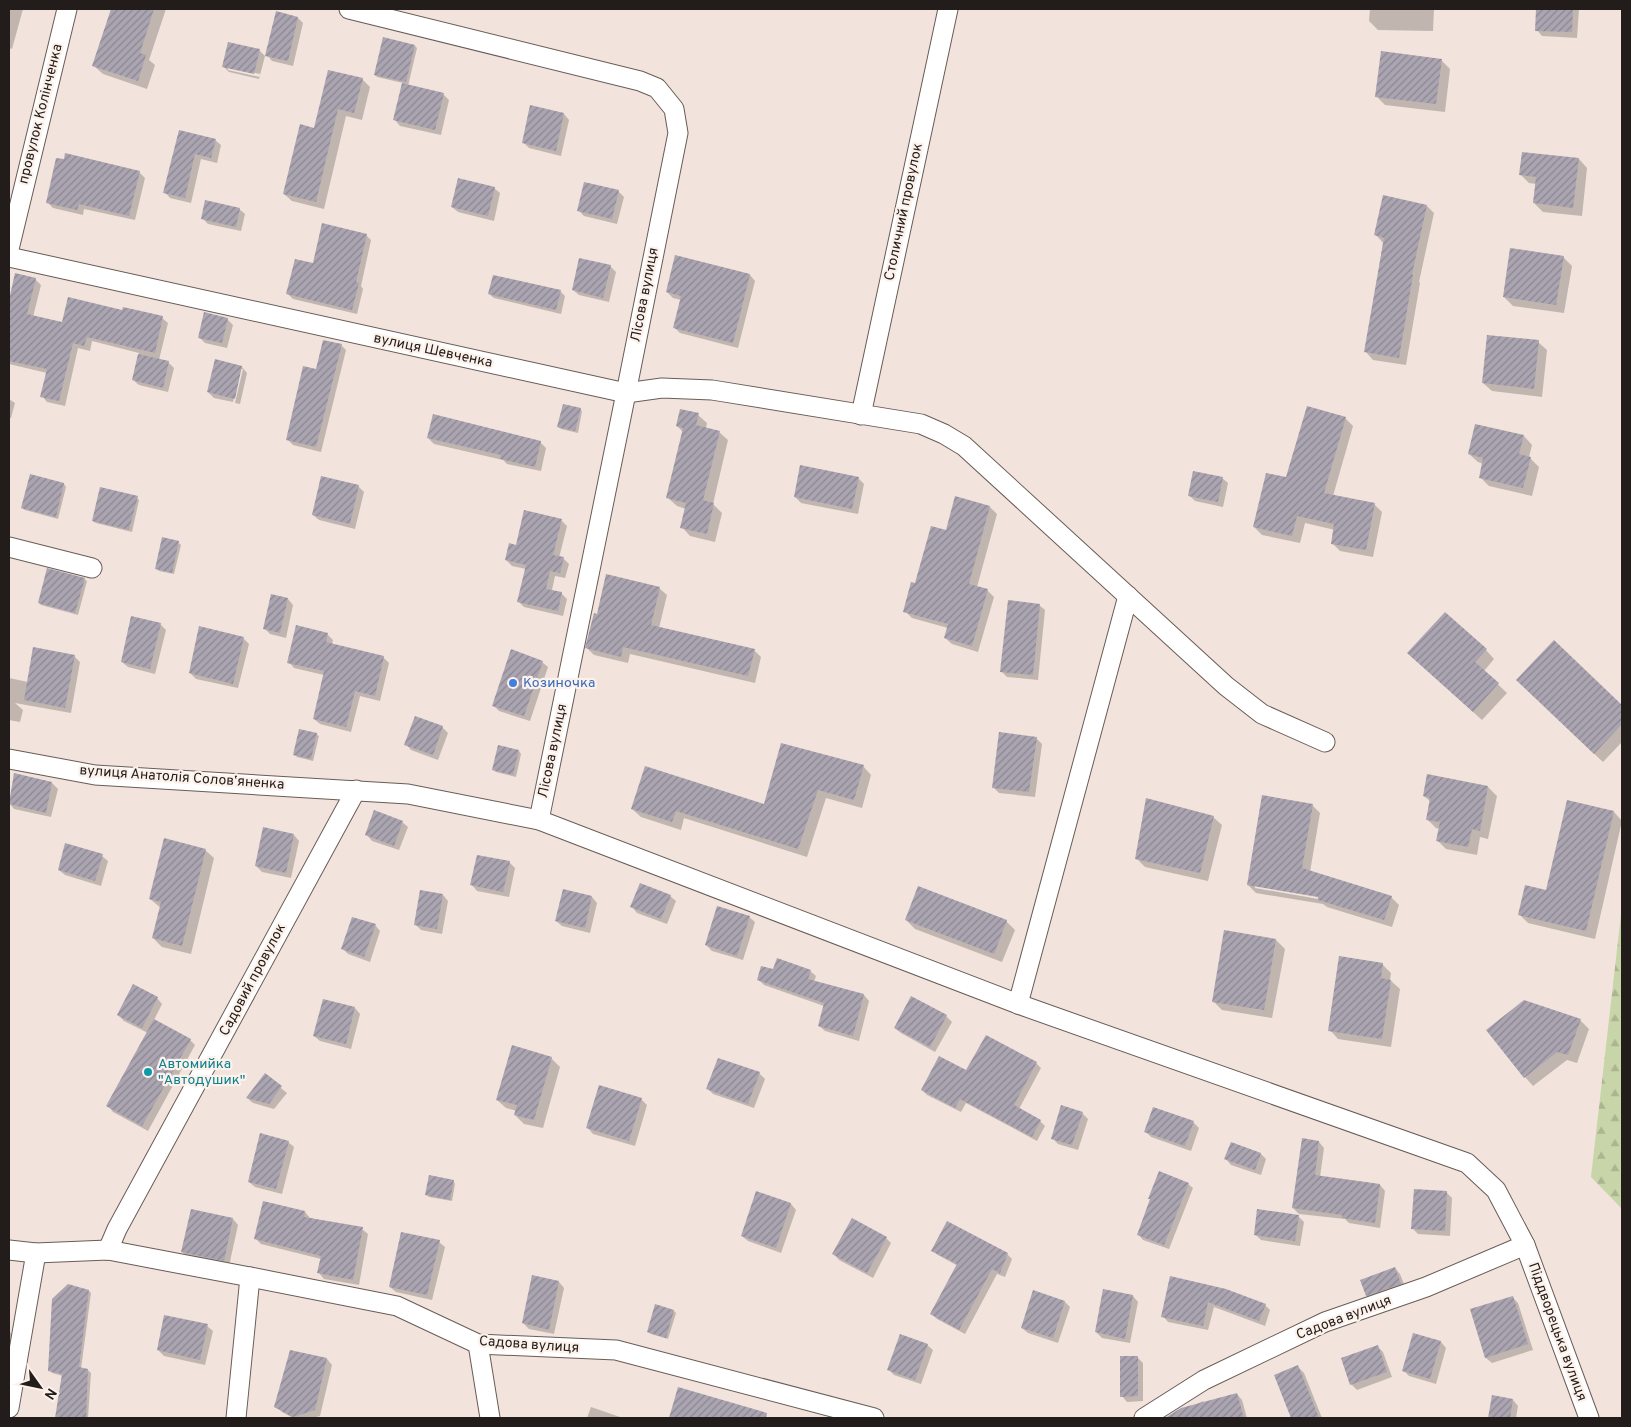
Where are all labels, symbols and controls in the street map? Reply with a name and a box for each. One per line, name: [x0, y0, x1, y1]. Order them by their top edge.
street label: провулок Колінченка: [15, 42, 67, 186]
street label: Столичний провулок: [881, 142, 927, 282]
street label: Лісова вулиця: [627, 246, 663, 344]
street label: вулиця Шевченка: [372, 330, 494, 372]
place label: Козиночка: [523, 675, 595, 692]
marker: Козиночка: [507, 677, 519, 689]
street label: Лісова вулиця: [535, 702, 571, 800]
street label: вулиця Анатолія Соловʼяненка: [79, 762, 285, 794]
street label: Садовий провулок: [216, 921, 290, 1039]
place label: Автомийка "Автодушик": [158, 1056, 245, 1089]
marker: Автомийка "Автодушик": [142, 1066, 154, 1078]
street label: Піддворецька вулиця: [1524, 1260, 1590, 1404]
street label: Садова вулиця: [1294, 1292, 1394, 1344]
street label: Садова вулиця: [478, 1333, 580, 1357]
north arrow: [15, 1362, 65, 1412]
text: N: [40, 1384, 60, 1402]

